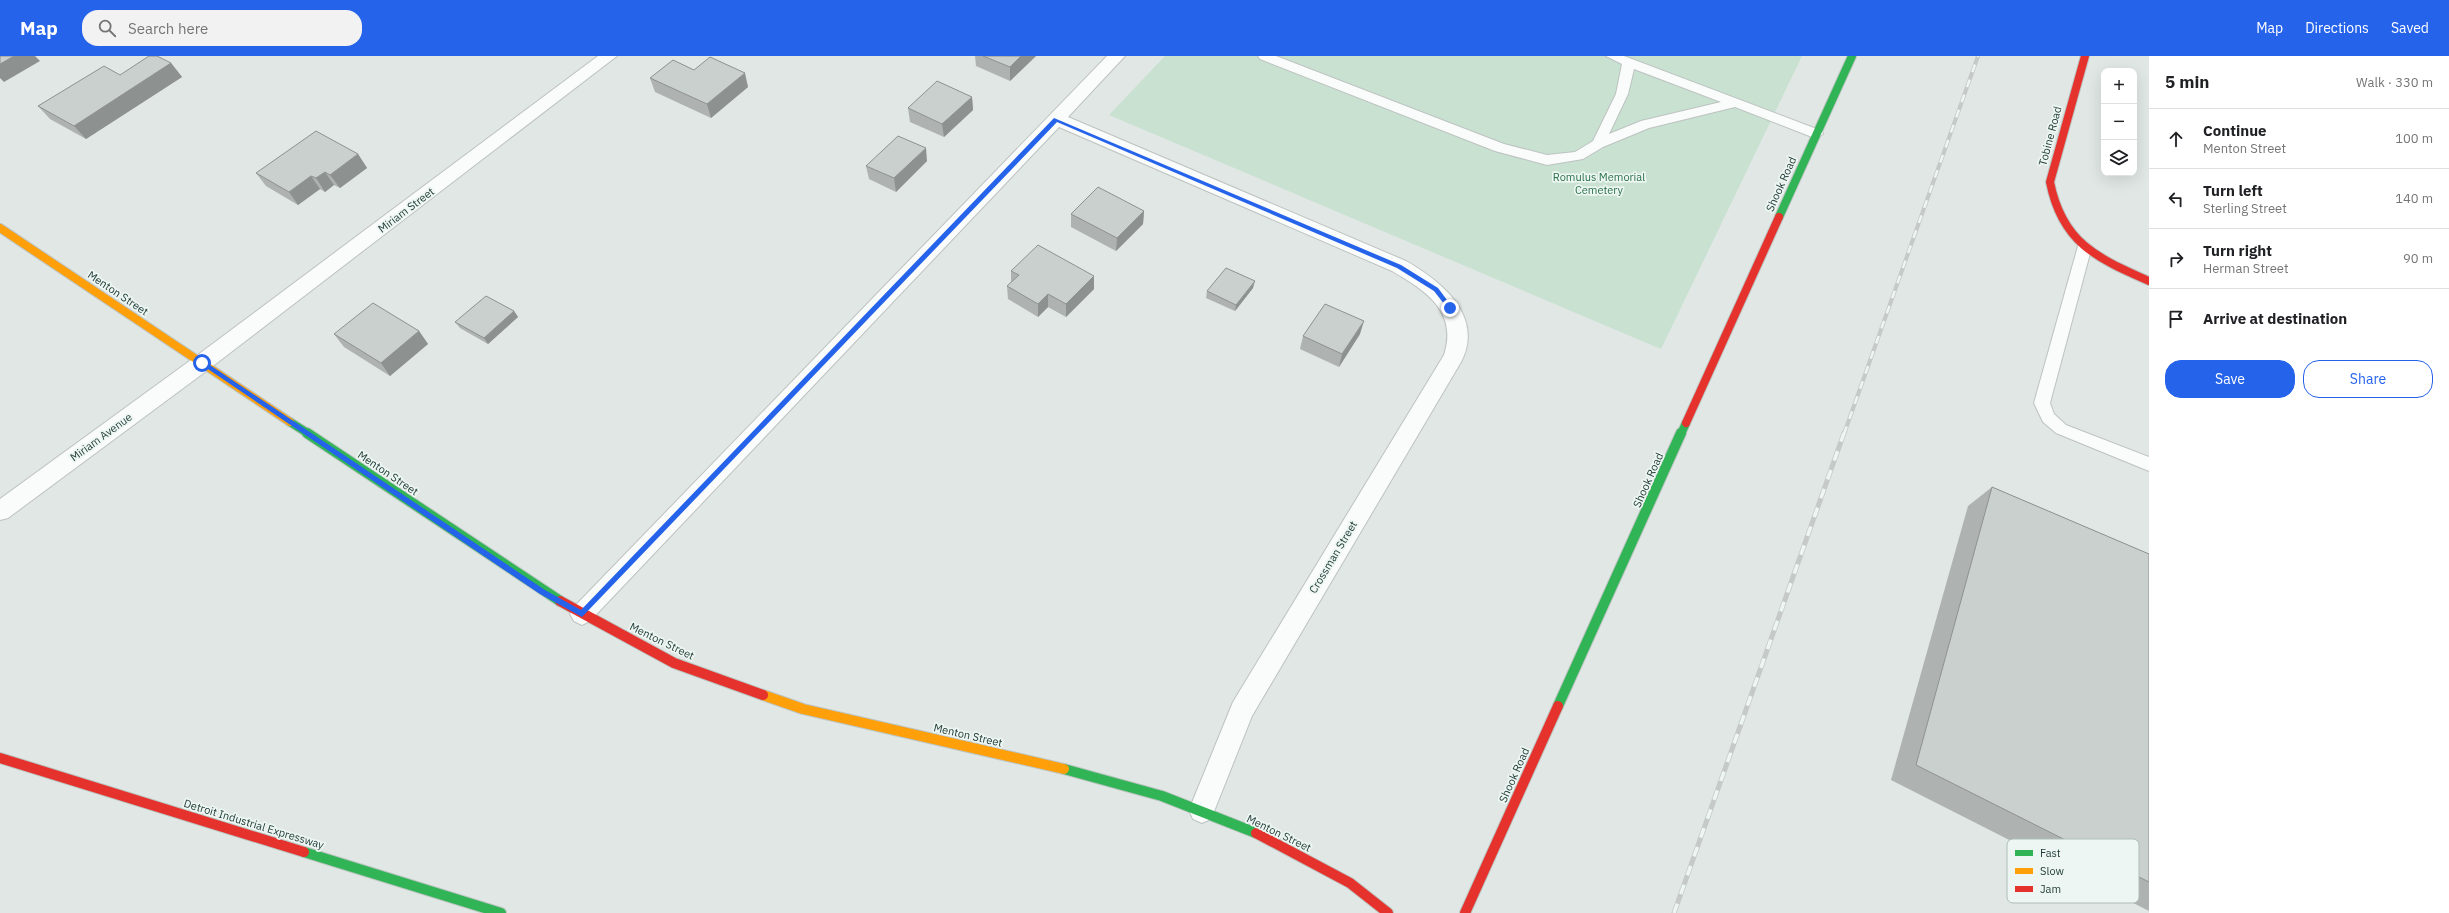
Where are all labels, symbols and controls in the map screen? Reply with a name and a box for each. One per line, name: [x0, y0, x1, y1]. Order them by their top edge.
search box: [82, 10, 362, 46]
text: Map: [20, 16, 58, 40]
icon: search: [96, 17, 118, 39]
text: Search here: [128, 19, 208, 38]
text: Map: [2256, 19, 2283, 37]
text: Directions: [2305, 19, 2369, 37]
text: Saved: [2391, 19, 2429, 37]
map controls: [2101, 68, 2137, 176]
button: +: [2101, 68, 2137, 104]
text: 5 min: [2165, 71, 2209, 93]
text: Walk · 330 m: [2356, 74, 2433, 91]
button: −: [2101, 104, 2137, 140]
street label: Tobine Road: [2035, 105, 2065, 167]
text: Continue: [2203, 121, 2267, 140]
icon: ahead: [2165, 128, 2187, 150]
text: 100 m: [2395, 130, 2433, 147]
button: layers: [2101, 140, 2137, 176]
text: Menton Street: [2203, 140, 2286, 157]
street label: Shook Road: [1763, 154, 1799, 214]
park label: Romulus Memorial Cemetery: [1553, 170, 1645, 197]
text: Turn left: [2203, 181, 2263, 200]
street label: Miriam Street: [375, 184, 437, 236]
icon: left: [2165, 188, 2187, 210]
text: 140 m: [2395, 190, 2433, 207]
text: Sterling Street: [2203, 200, 2287, 217]
text: Turn right: [2203, 241, 2272, 260]
icon: right: [2165, 248, 2187, 270]
text: 90 m: [2403, 250, 2433, 267]
text: Herman Street: [2203, 260, 2289, 277]
street label: Menton Street: [85, 268, 151, 319]
route end: [1441, 299, 1459, 317]
icon: arrive: [2165, 308, 2187, 330]
text: Arrive at destination: [2203, 309, 2347, 328]
route start: [193, 354, 211, 372]
button: Save: [2165, 360, 2295, 398]
button: Share: [2303, 360, 2433, 398]
street label: Miriam Avenue: [67, 410, 135, 464]
street label: Menton Street: [355, 448, 421, 499]
street label: Shook Road: [1630, 450, 1666, 510]
street label: Crossman Street: [1306, 518, 1360, 596]
street label: Menton Street: [627, 619, 697, 663]
street label: Menton Street: [932, 720, 1004, 750]
street label: Shook Road: [1496, 745, 1532, 805]
street label: Detroit Industrial Expressway: [182, 796, 326, 852]
street label: Menton Street: [1244, 811, 1314, 855]
legend: [2007, 839, 2139, 903]
text: Fast: [2040, 846, 2061, 860]
text: Slow: [2040, 864, 2064, 878]
text: Jam: [2040, 882, 2061, 896]

